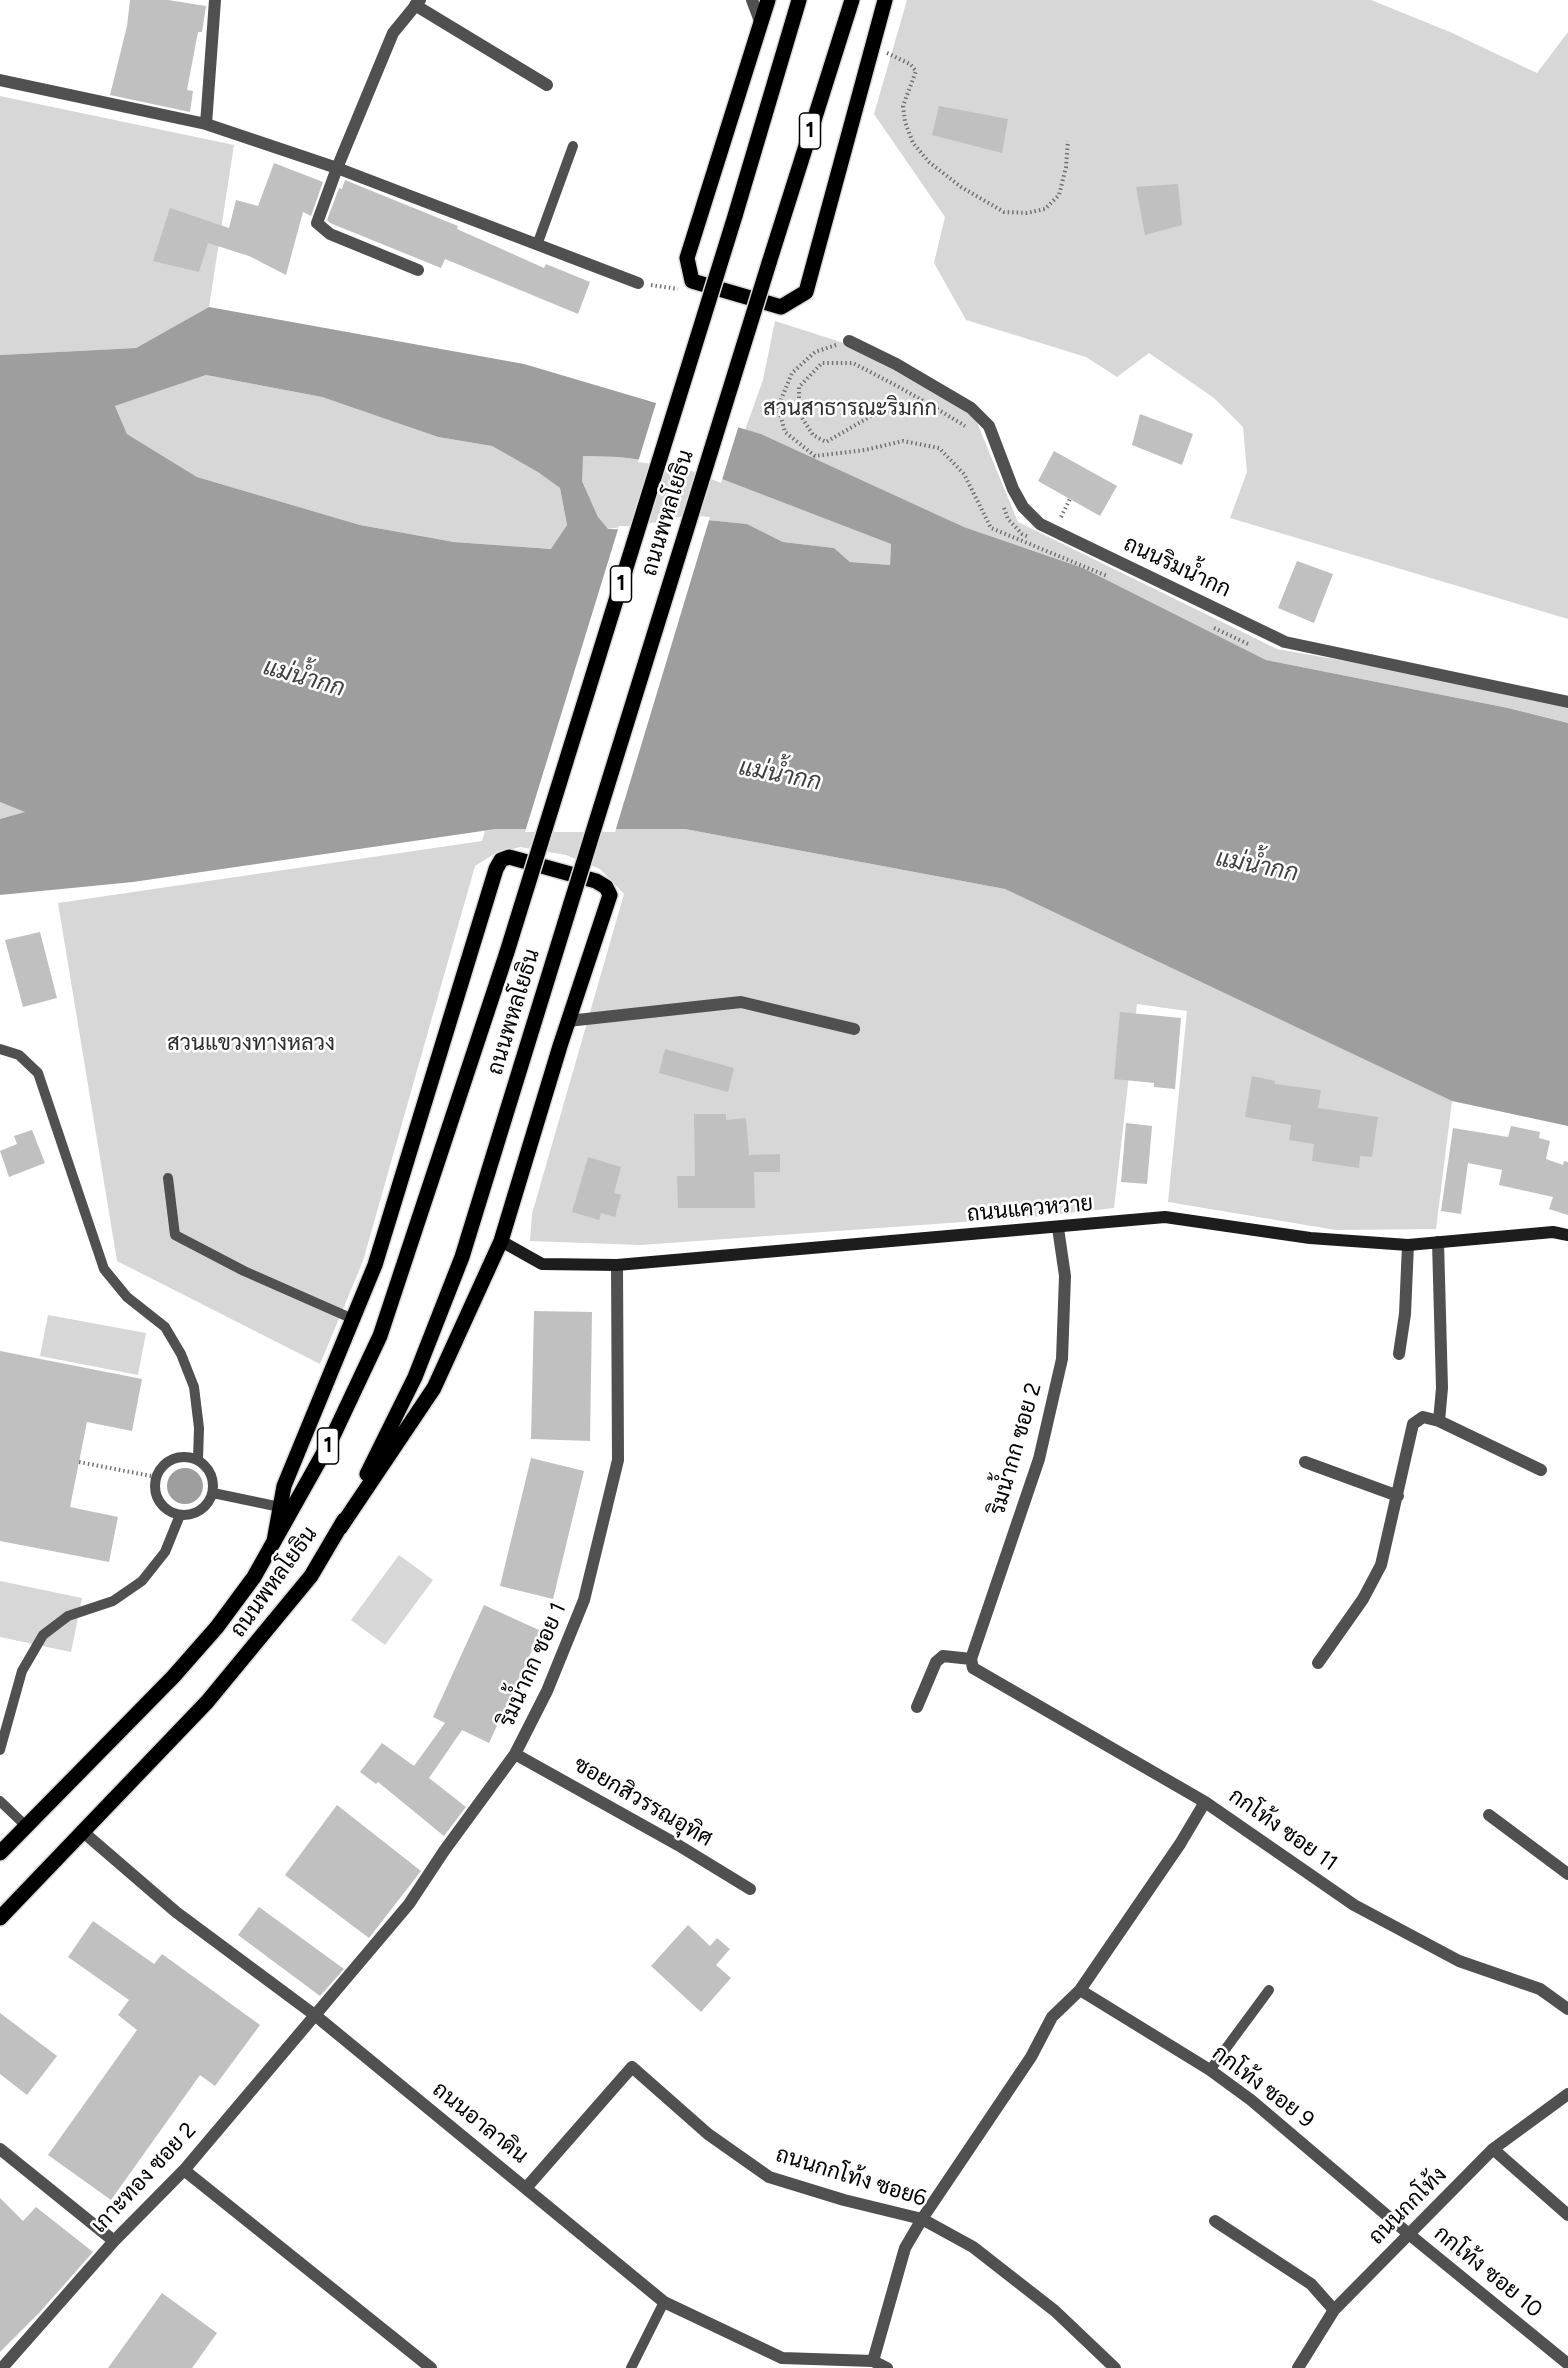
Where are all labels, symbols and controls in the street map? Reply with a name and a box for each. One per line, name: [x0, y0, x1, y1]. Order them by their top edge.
road number: 1: [800, 113, 820, 149]
park label: สวนสาธารณะริมกก: [763, 396, 937, 422]
street label: ถนนพหลโยธิน: [636, 447, 700, 579]
street label: ถนนริมน้ำกก: [1119, 531, 1235, 603]
road number: 1: [610, 566, 632, 602]
water label: แม่น้ำกก: [260, 653, 348, 703]
water label: แม่น้ำกก: [736, 753, 824, 797]
water label: แม่น้ำกก: [1213, 844, 1301, 888]
street label: ถนนพหลโยธิน: [482, 946, 546, 1078]
park label: สวนแขวงทางหลวง: [167, 1031, 335, 1057]
street label: ถนนแควหวาย: [966, 1190, 1094, 1228]
street label: ริมน้ำกก ซอย 2: [985, 1380, 1047, 1518]
road number: 1: [318, 1428, 338, 1464]
street label: ถนนพหลโยธิน: [225, 1522, 323, 1642]
street label: ริมน้ำกก ซอย 1: [494, 1599, 572, 1731]
street label: ซอยกสิวรรณอุทิศ: [569, 1752, 717, 1852]
street label: กกโท้ง ซอย 11: [1224, 1783, 1342, 1877]
street label: กกโท้ง ซอย 9: [1207, 2040, 1319, 2134]
street label: ถนนอาลาดิน: [427, 2077, 533, 2169]
street label: เกาะทอง ซอย 2: [86, 2117, 202, 2239]
street label: ถนนกกโท้ง ซอย6: [773, 2142, 929, 2212]
street label: ถนนกกโท้ง: [1364, 2162, 1452, 2250]
street label: กกโท้ง ซอย 10: [1429, 2220, 1547, 2324]

